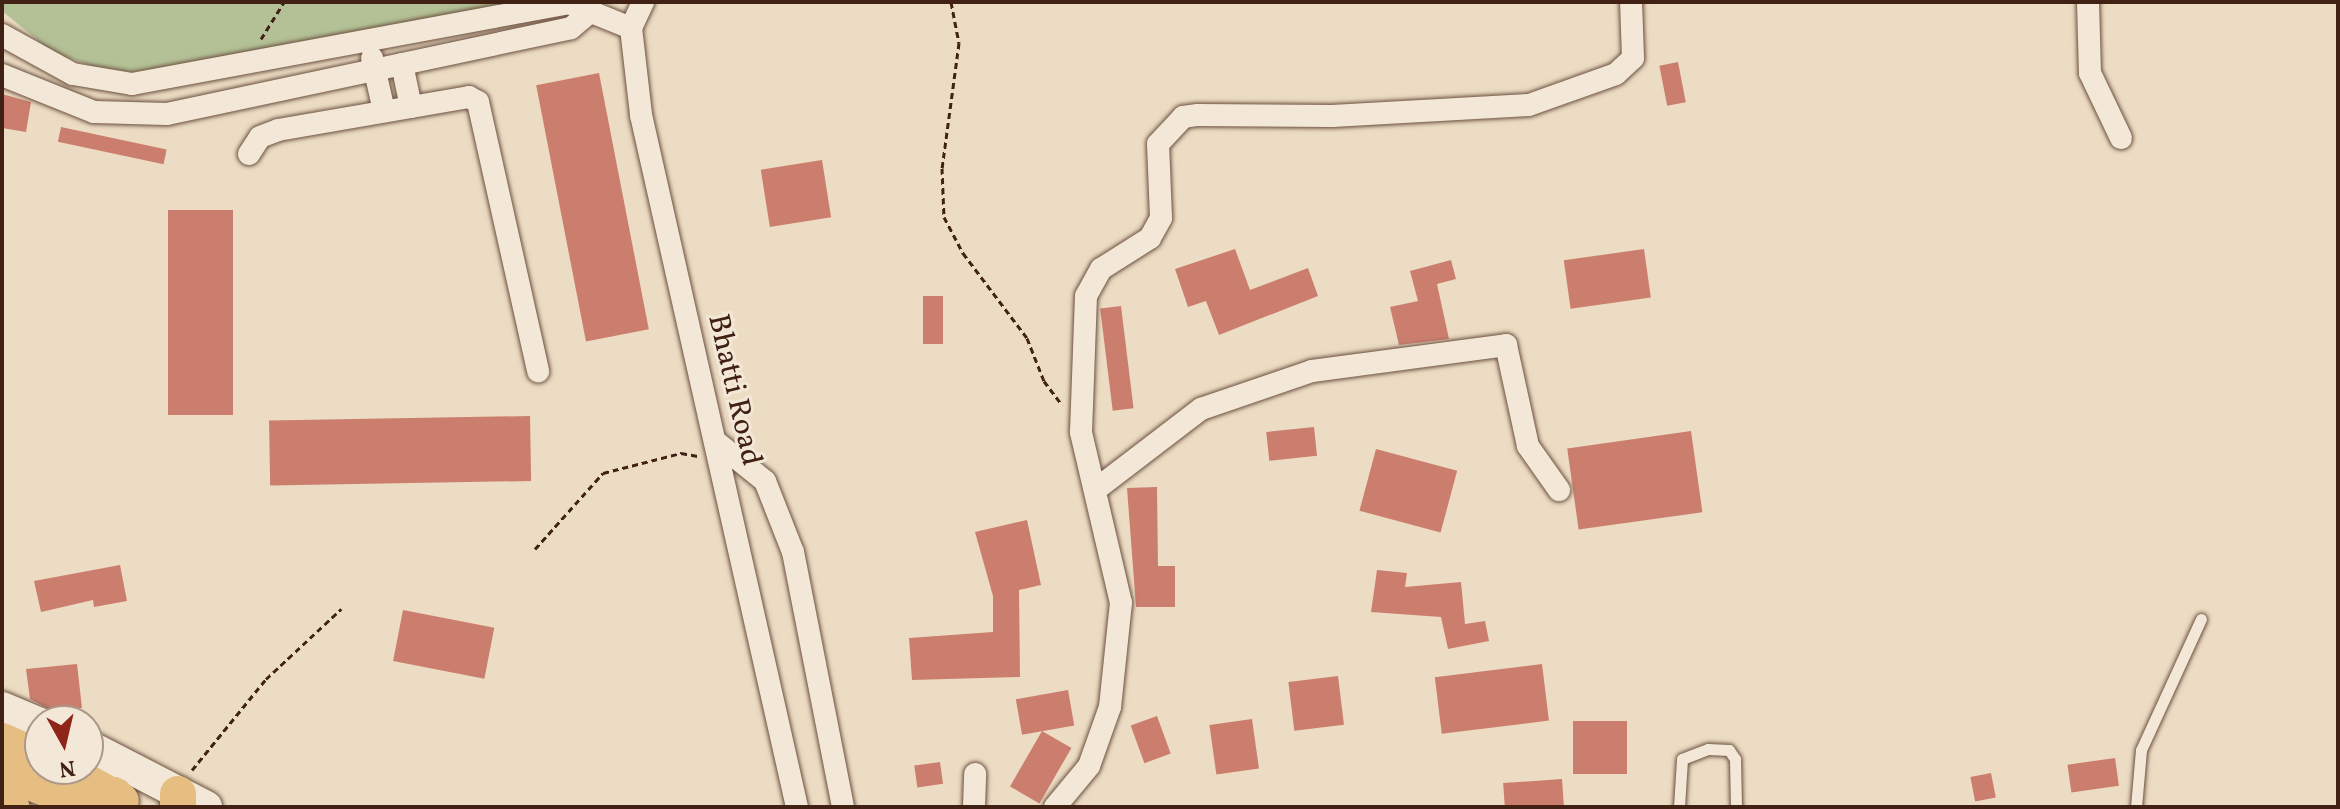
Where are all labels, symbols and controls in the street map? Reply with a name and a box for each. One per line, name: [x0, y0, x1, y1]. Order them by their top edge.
street label: Bhatti Road: [699, 311, 769, 469]
north arrow: [24, 705, 104, 785]
text: N: [57, 751, 77, 784]

